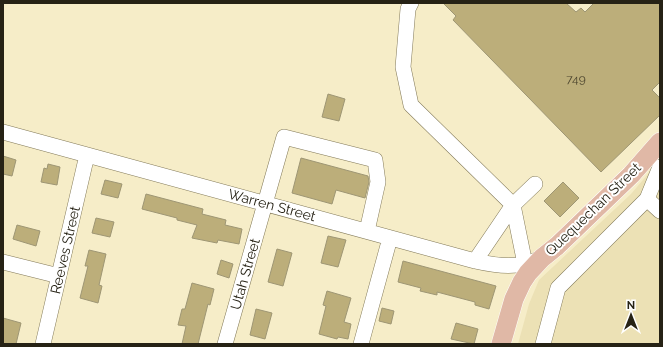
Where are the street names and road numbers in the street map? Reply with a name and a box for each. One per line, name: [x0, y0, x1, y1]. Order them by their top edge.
street label: Quequechan Street: [542, 159, 644, 259]
street label: Warren Street: [227, 186, 318, 224]
street label: Reeves Street: [47, 204, 83, 296]
street label: Utah Street: [227, 236, 263, 311]

